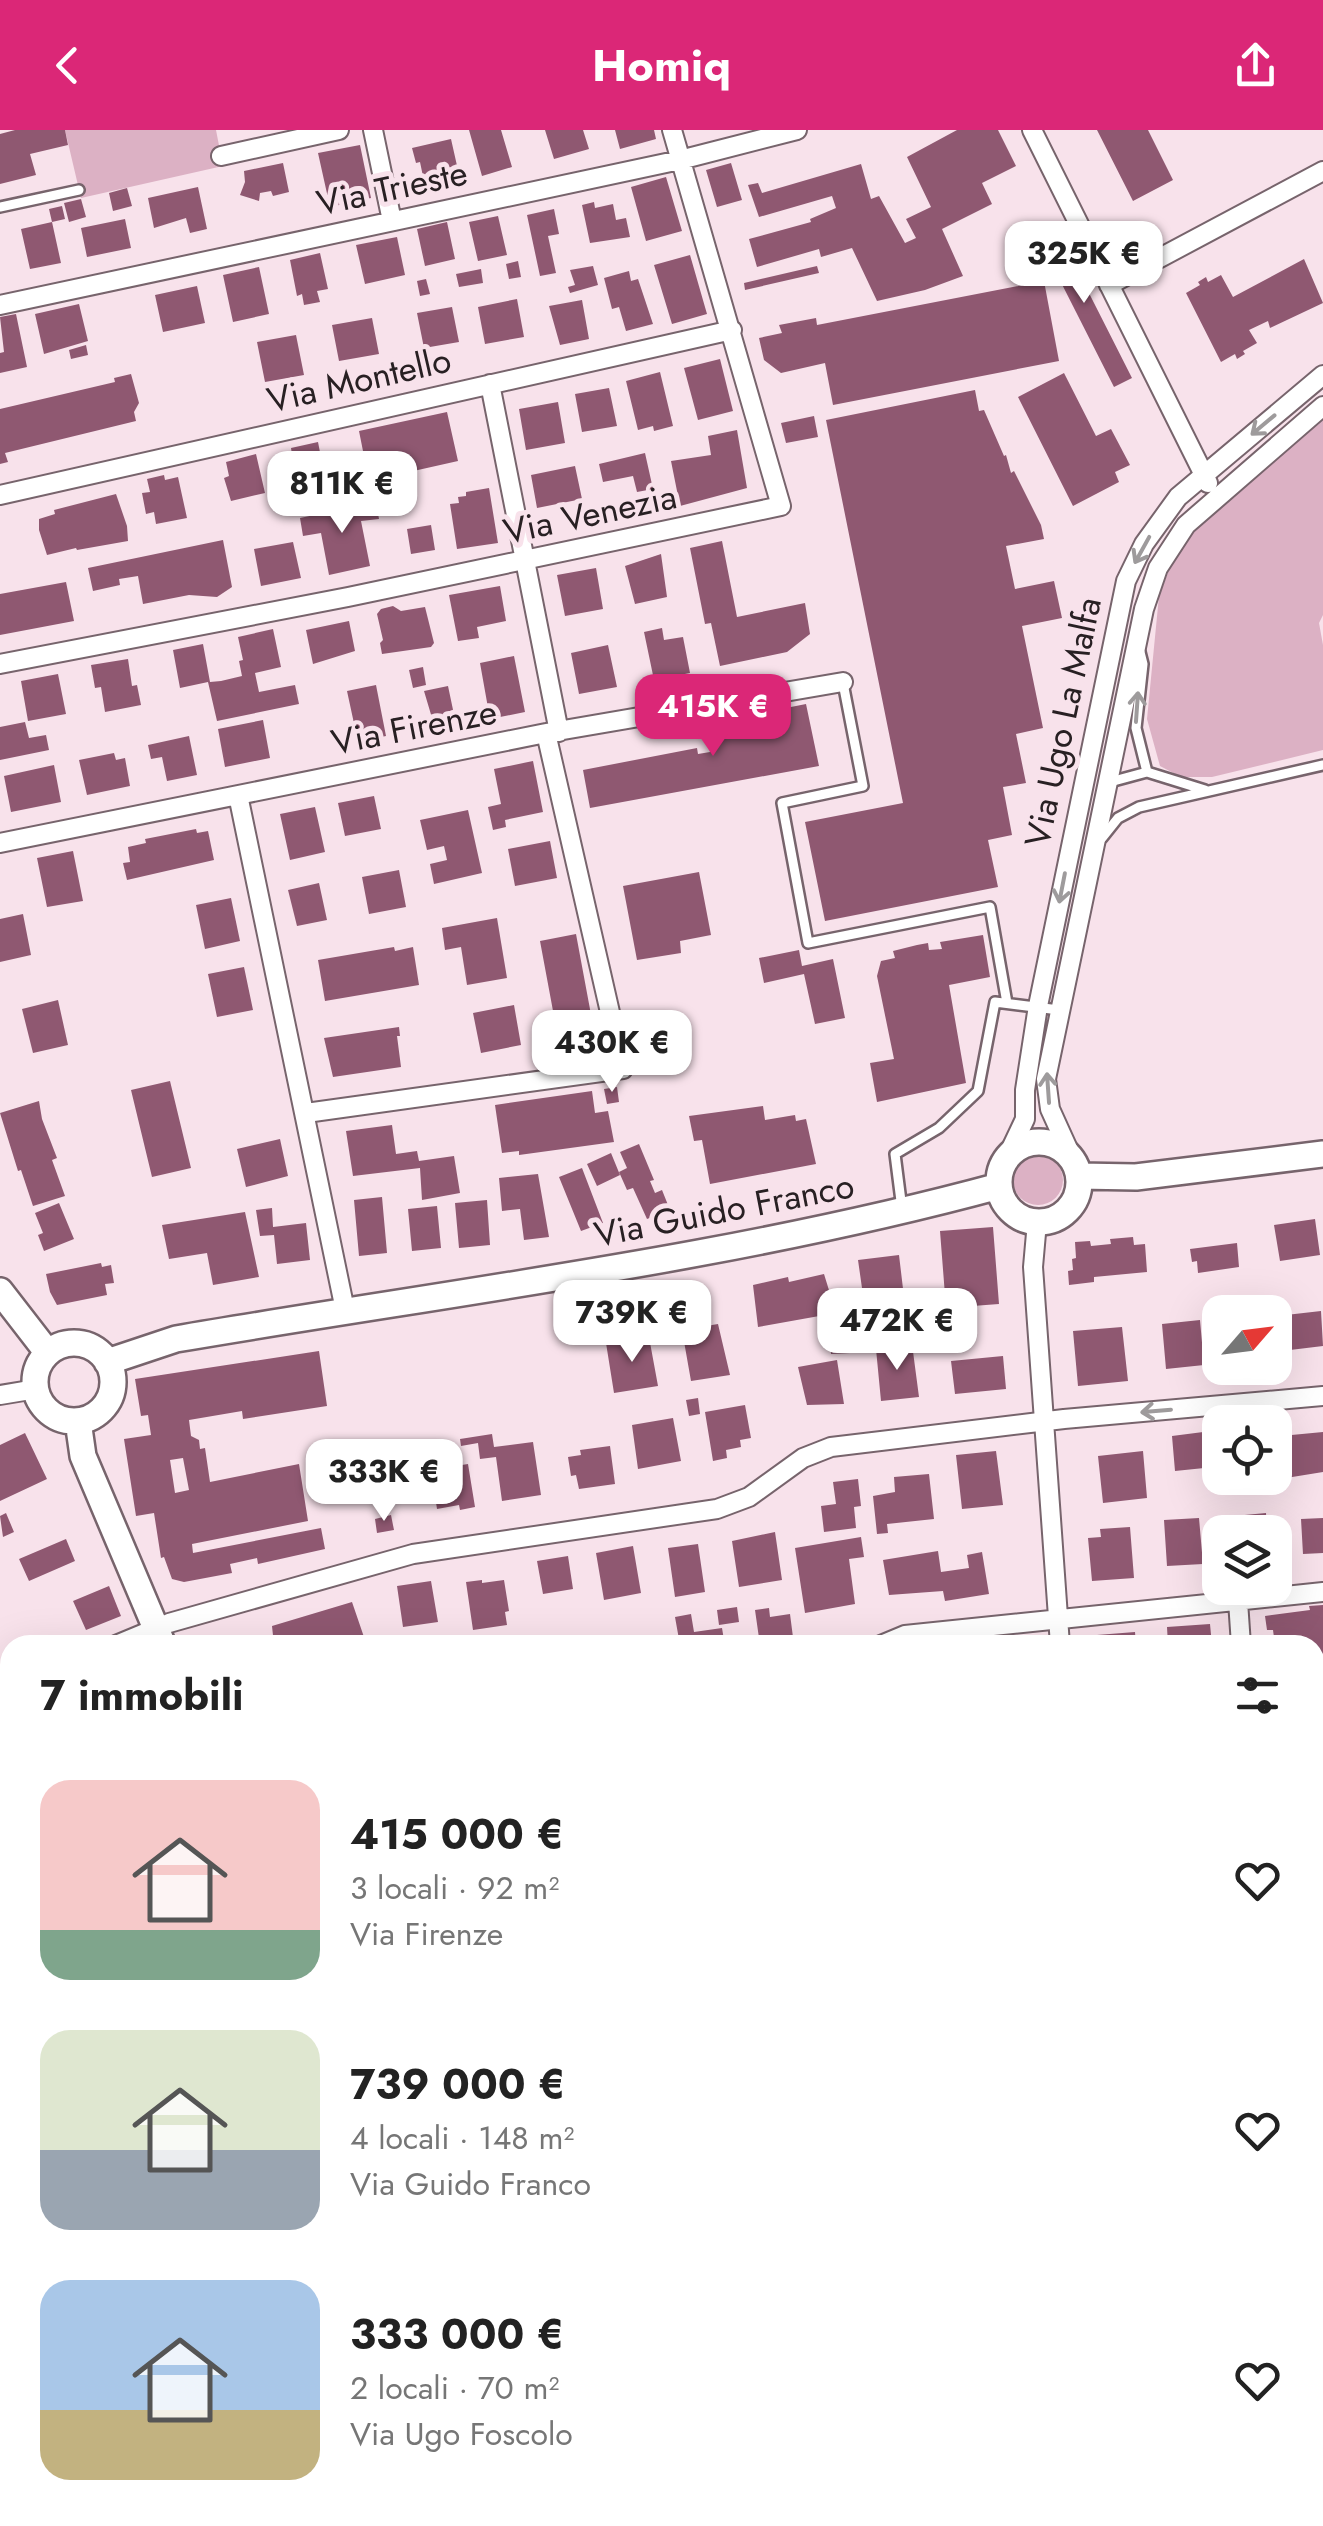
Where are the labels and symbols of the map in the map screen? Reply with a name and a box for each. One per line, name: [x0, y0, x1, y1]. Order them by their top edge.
street label: Via Trieste: [312, 148, 472, 228]
pin: 325K €: [1003, 221, 1165, 306]
street label: Via Montello: [262, 335, 456, 425]
one-way arrow: [1250, 414, 1276, 436]
pin: 811K €: [261, 451, 423, 536]
street label: Via Venezia: [499, 471, 681, 557]
one-way arrow: [1131, 535, 1151, 565]
street label: Via Ugo La Malfa: [1012, 592, 1114, 852]
pin: 415K €: [632, 674, 794, 759]
street label: Via Firenze: [327, 686, 501, 768]
one-way arrow: [1128, 691, 1147, 723]
one-way arrow: [1051, 871, 1070, 903]
pin: 430K €: [531, 1010, 693, 1095]
one-way arrow: [1038, 1072, 1057, 1105]
street label: Via Guido Franco: [590, 1160, 858, 1260]
pin: 739K €: [551, 1280, 713, 1365]
pin: 472K €: [816, 1288, 978, 1373]
north arrow: [1202, 1295, 1292, 1385]
one-way arrow: [1141, 1401, 1173, 1420]
pin: 333K €: [303, 1439, 465, 1524]

